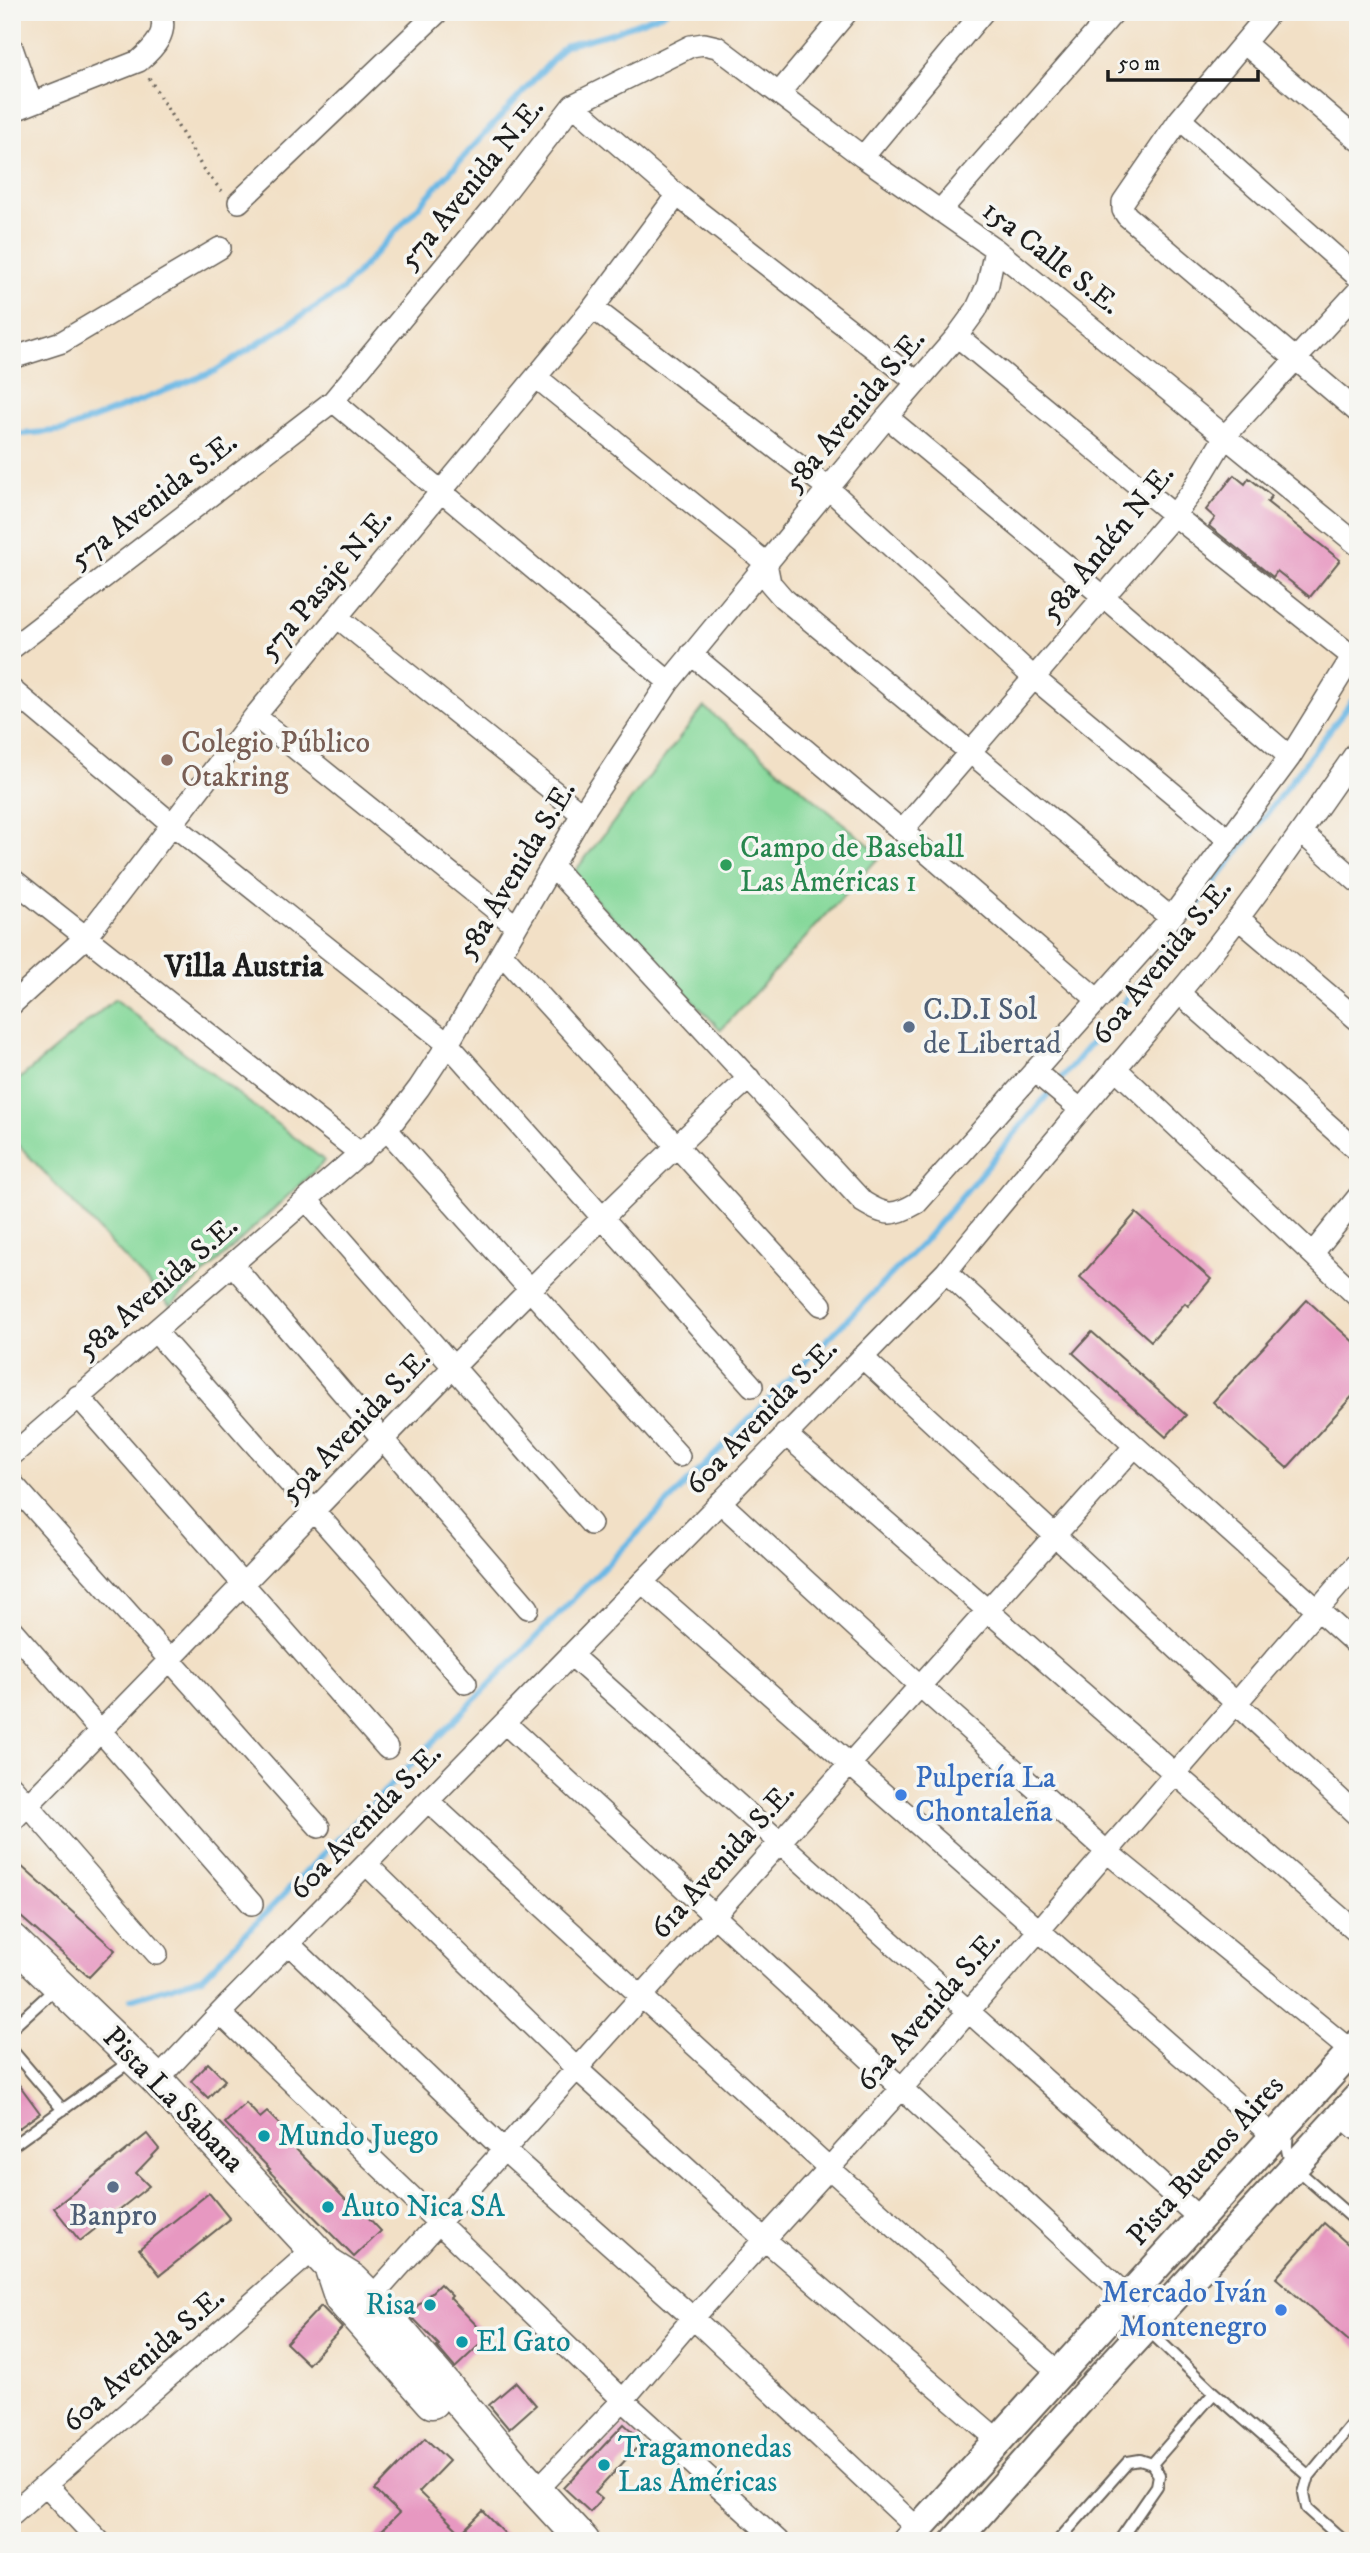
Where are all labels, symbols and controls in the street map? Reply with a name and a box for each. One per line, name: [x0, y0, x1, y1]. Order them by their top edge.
scale bar: [1108, 38, 1258, 82]
text: 50 m: [1118, 51, 1160, 77]
street label: 57a Avenida N.E.: [391, 90, 553, 278]
street label: 15a Calle S.E.: [974, 192, 1128, 324]
street label: 58a Avenida S.E.: [776, 322, 934, 500]
street label: 57a Avenida S.E.: [63, 424, 245, 578]
street label: 58a Andén N.E.: [1033, 457, 1183, 629]
street label: 57a Pasaje N.E.: [251, 500, 401, 668]
place label: Colegio Público Otakring: [181, 725, 370, 796]
marker: Colegio Público Otakring: [159, 752, 175, 768]
street label: 58a Avenida S.E.: [449, 774, 585, 966]
place label: Campo de Baseball Las Américas 1: [740, 830, 964, 901]
marker: Campo de Baseball Las Américas 1: [718, 857, 734, 873]
street label: 60a Avenida S.E.: [1084, 871, 1240, 1053]
district label: Villa Austria: [163, 947, 324, 987]
place label: C.D.I Sol de Libertad: [923, 992, 1061, 1063]
marker: C.D.I Sol de Libertad: [901, 1019, 917, 1035]
street label: 58a Avenida S.E.: [70, 1208, 246, 1368]
street label: 60a Avenida S.E.: [678, 1331, 846, 1503]
street label: 59a Avenida S.E.: [273, 1341, 439, 1511]
street label: 60a Avenida S.E.: [282, 1736, 450, 1908]
place label: Pulpería La Chontaleña: [915, 1760, 1056, 1831]
street label: 61a Avenida S.E.: [643, 1775, 803, 1947]
marker: Pulpería La Chontaleña: [893, 1787, 909, 1803]
street label: 62a Avenida S.E.: [849, 1923, 1009, 2099]
street label: Pista La Sabana: [94, 2019, 252, 2181]
street label: Pista Buenos Aires: [1120, 2068, 1292, 2254]
place label: Mundo Juego: [278, 2118, 439, 2155]
marker: Mundo Juego: [256, 2128, 272, 2144]
marker: Banpro: [105, 2179, 121, 2195]
place label: Auto Nica SA: [342, 2189, 506, 2226]
place label: Banpro: [69, 2198, 157, 2235]
marker: Auto Nica SA: [320, 2199, 336, 2215]
place label: Mercado Iván Montenegro: [1101, 2275, 1267, 2346]
street label: 60a Avenida S.E.: [55, 2279, 233, 2441]
place label: Risa: [366, 2287, 416, 2324]
marker: Risa: [422, 2297, 438, 2313]
marker: Mercado Iván Montenegro: [1273, 2302, 1289, 2318]
place label: El Gato: [476, 2324, 571, 2361]
marker: El Gato: [454, 2334, 470, 2350]
place label: Tragamonedas Las Américas: [618, 2430, 792, 2501]
marker: Tragamonedas Las Américas: [596, 2457, 612, 2473]

